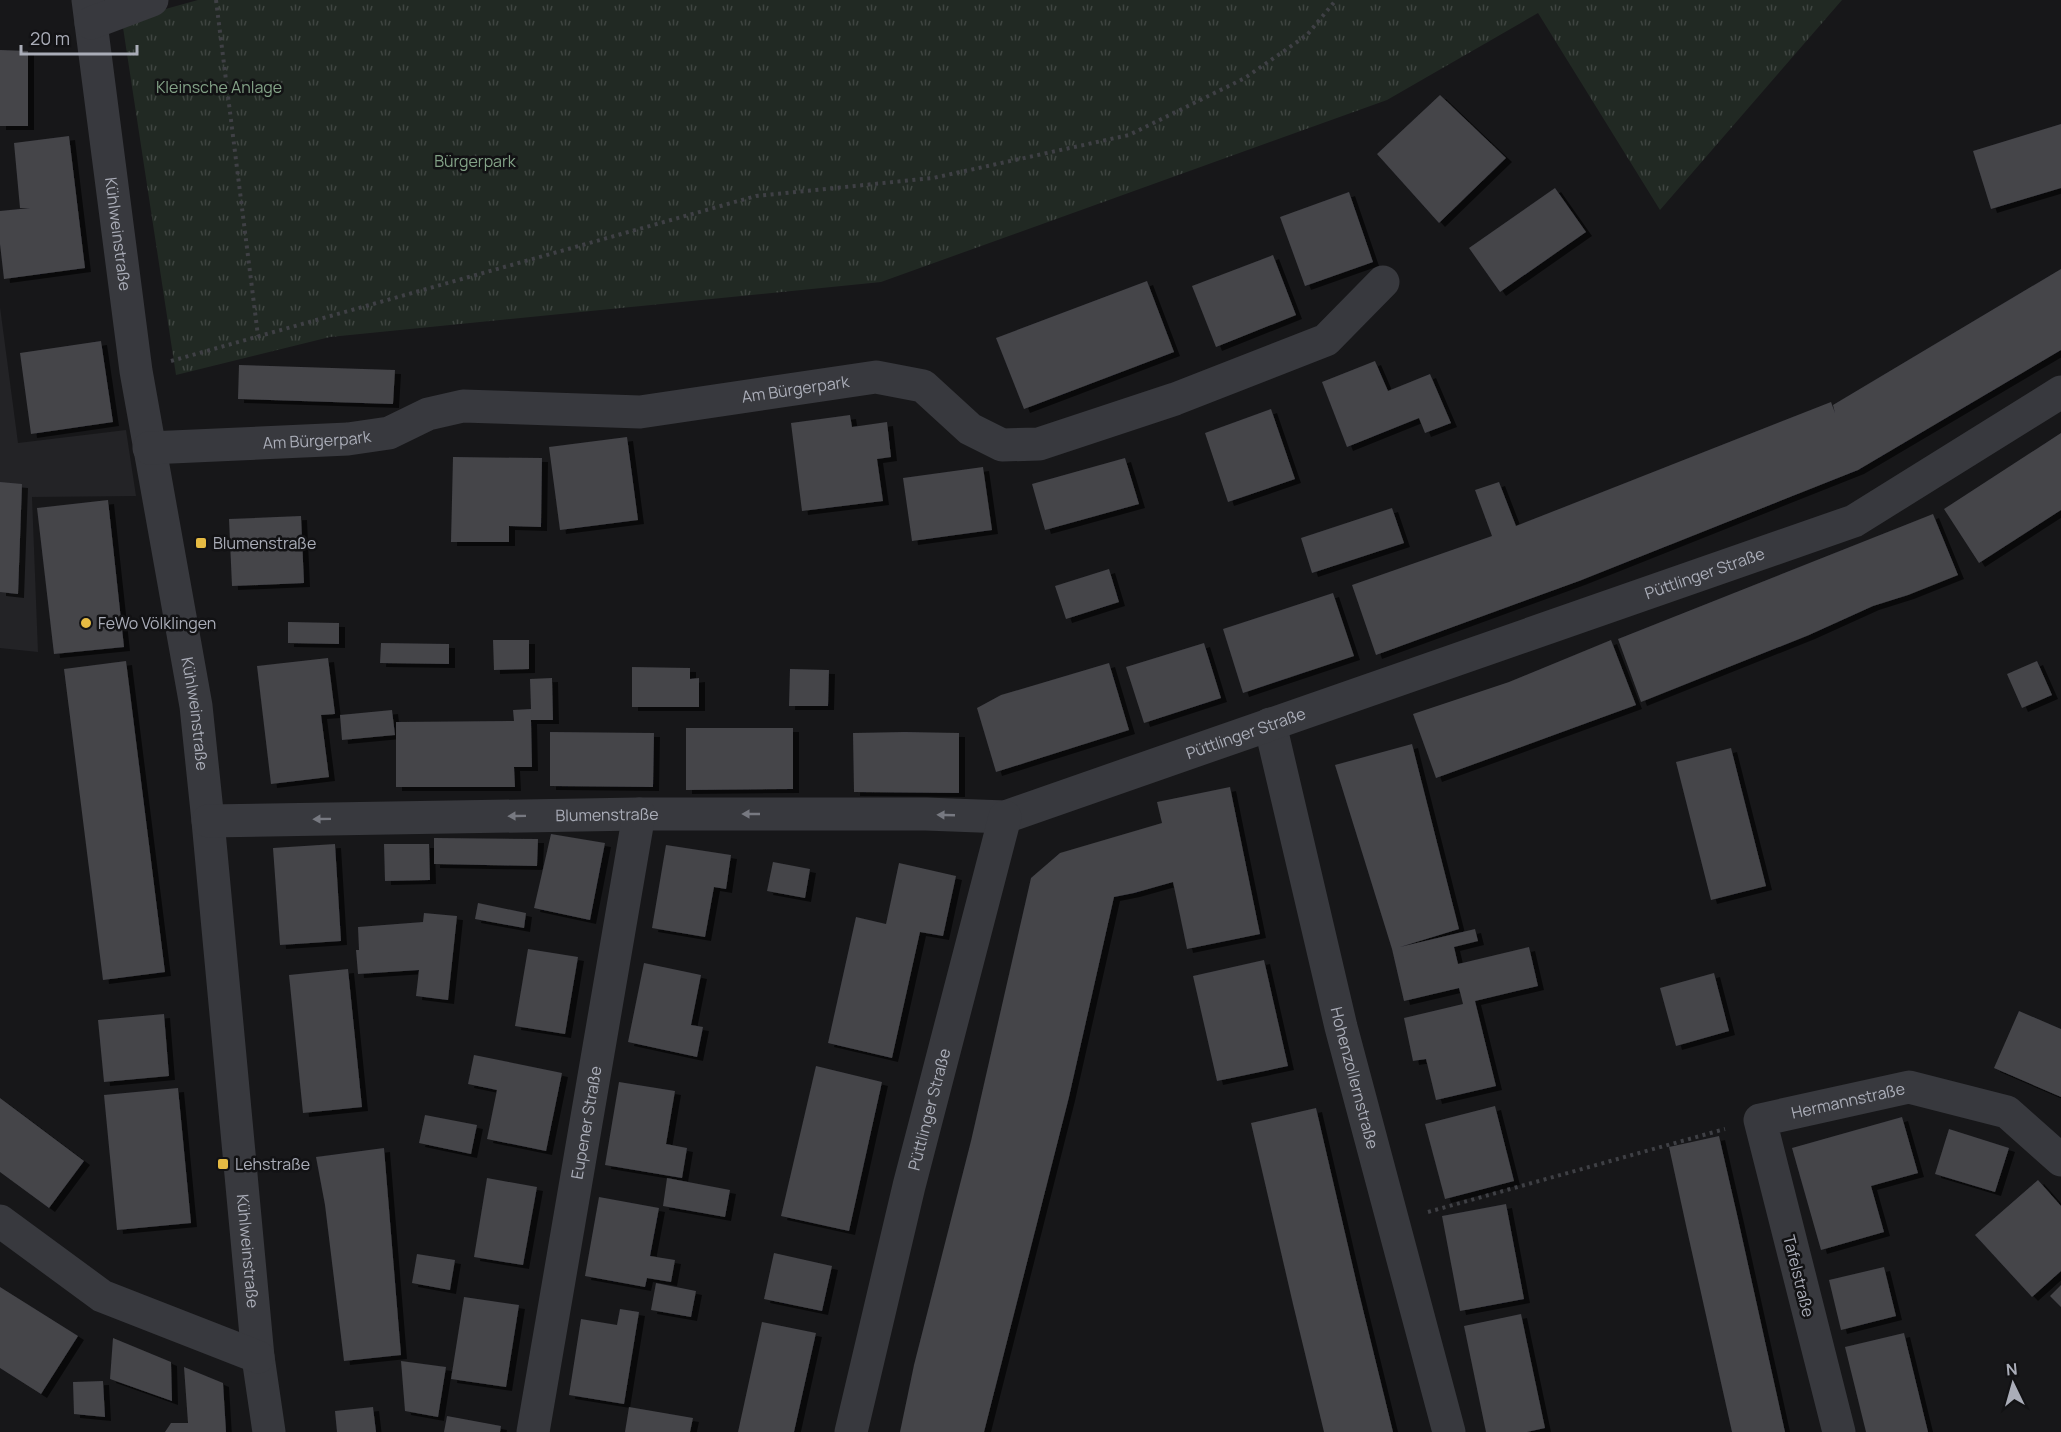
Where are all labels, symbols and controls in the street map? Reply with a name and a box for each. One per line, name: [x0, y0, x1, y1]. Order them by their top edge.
scale bar: [21, 18, 136, 56]
text: 20 m: [30, 26, 70, 50]
park label: Kleinsche Anlage: [156, 76, 282, 98]
park label: Bürgerpark: [434, 150, 517, 172]
street label: Kühlweinstraße: [100, 176, 137, 292]
street label: Am Bürgerpark: [740, 370, 852, 408]
street label: Am Bürgerpark: [262, 425, 373, 454]
place label: Blumenstraße: [213, 532, 316, 554]
marker: Blumenstraße: [194, 536, 208, 550]
street label: Püttlinger Straße: [1642, 542, 1767, 604]
place label: FeWo Völklingen: [98, 612, 216, 634]
marker: FeWo Völklingen: [79, 616, 93, 630]
street label: Kühlweinstraße: [176, 655, 214, 772]
street label: Püttlinger Straße: [1183, 702, 1309, 764]
street label: Blumenstraße: [555, 803, 659, 826]
one-way arrow: [742, 809, 761, 819]
one-way arrow: [937, 810, 956, 819]
one-way arrow: [508, 811, 527, 821]
one-way arrow: [313, 814, 332, 824]
street label: Hohenzollernstraße: [1326, 1005, 1384, 1151]
street label: Püttlinger Straße: [903, 1046, 955, 1173]
street label: Eupener Straße: [566, 1064, 607, 1181]
street label: Hermannstraße: [1789, 1077, 1907, 1124]
place label: Lehstraße: [235, 1153, 310, 1175]
marker: Lehstraße: [216, 1157, 230, 1171]
street label: Kühlweinstraße: [232, 1193, 264, 1309]
street label: Tafelstraße: [1778, 1233, 1820, 1319]
north arrow: [1983, 1354, 2043, 1414]
text: N: [2005, 1358, 2018, 1381]

